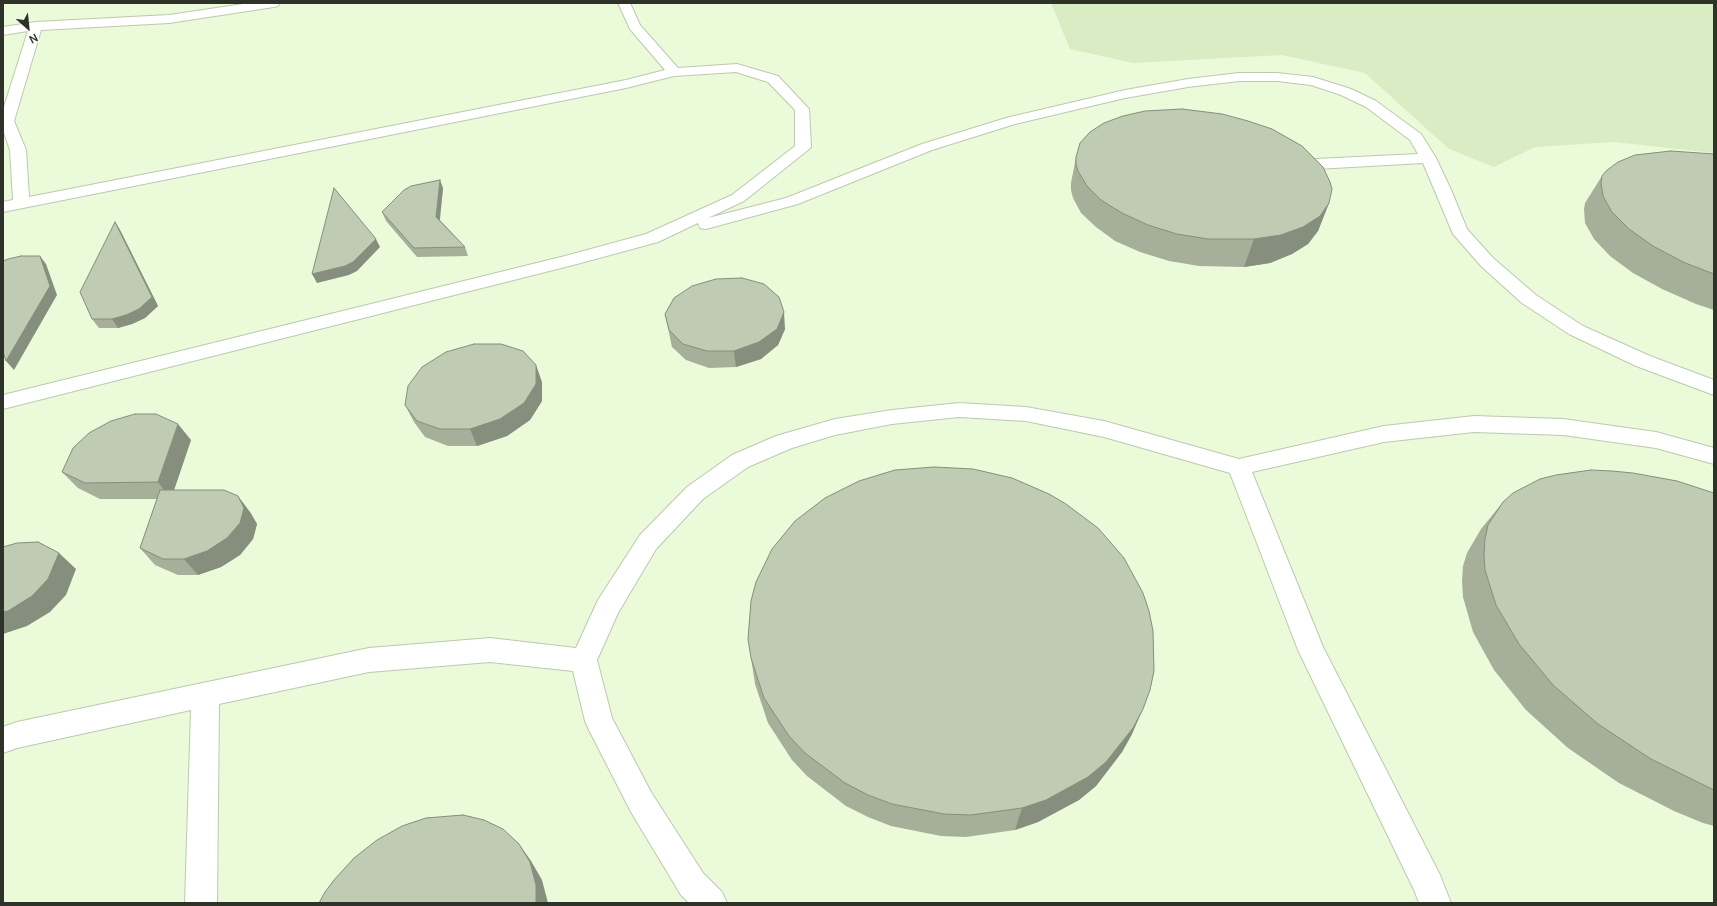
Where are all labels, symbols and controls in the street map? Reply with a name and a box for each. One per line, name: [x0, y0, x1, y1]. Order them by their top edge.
north arrow: [8, 8, 48, 48]
text: N: [27, 31, 41, 48]

